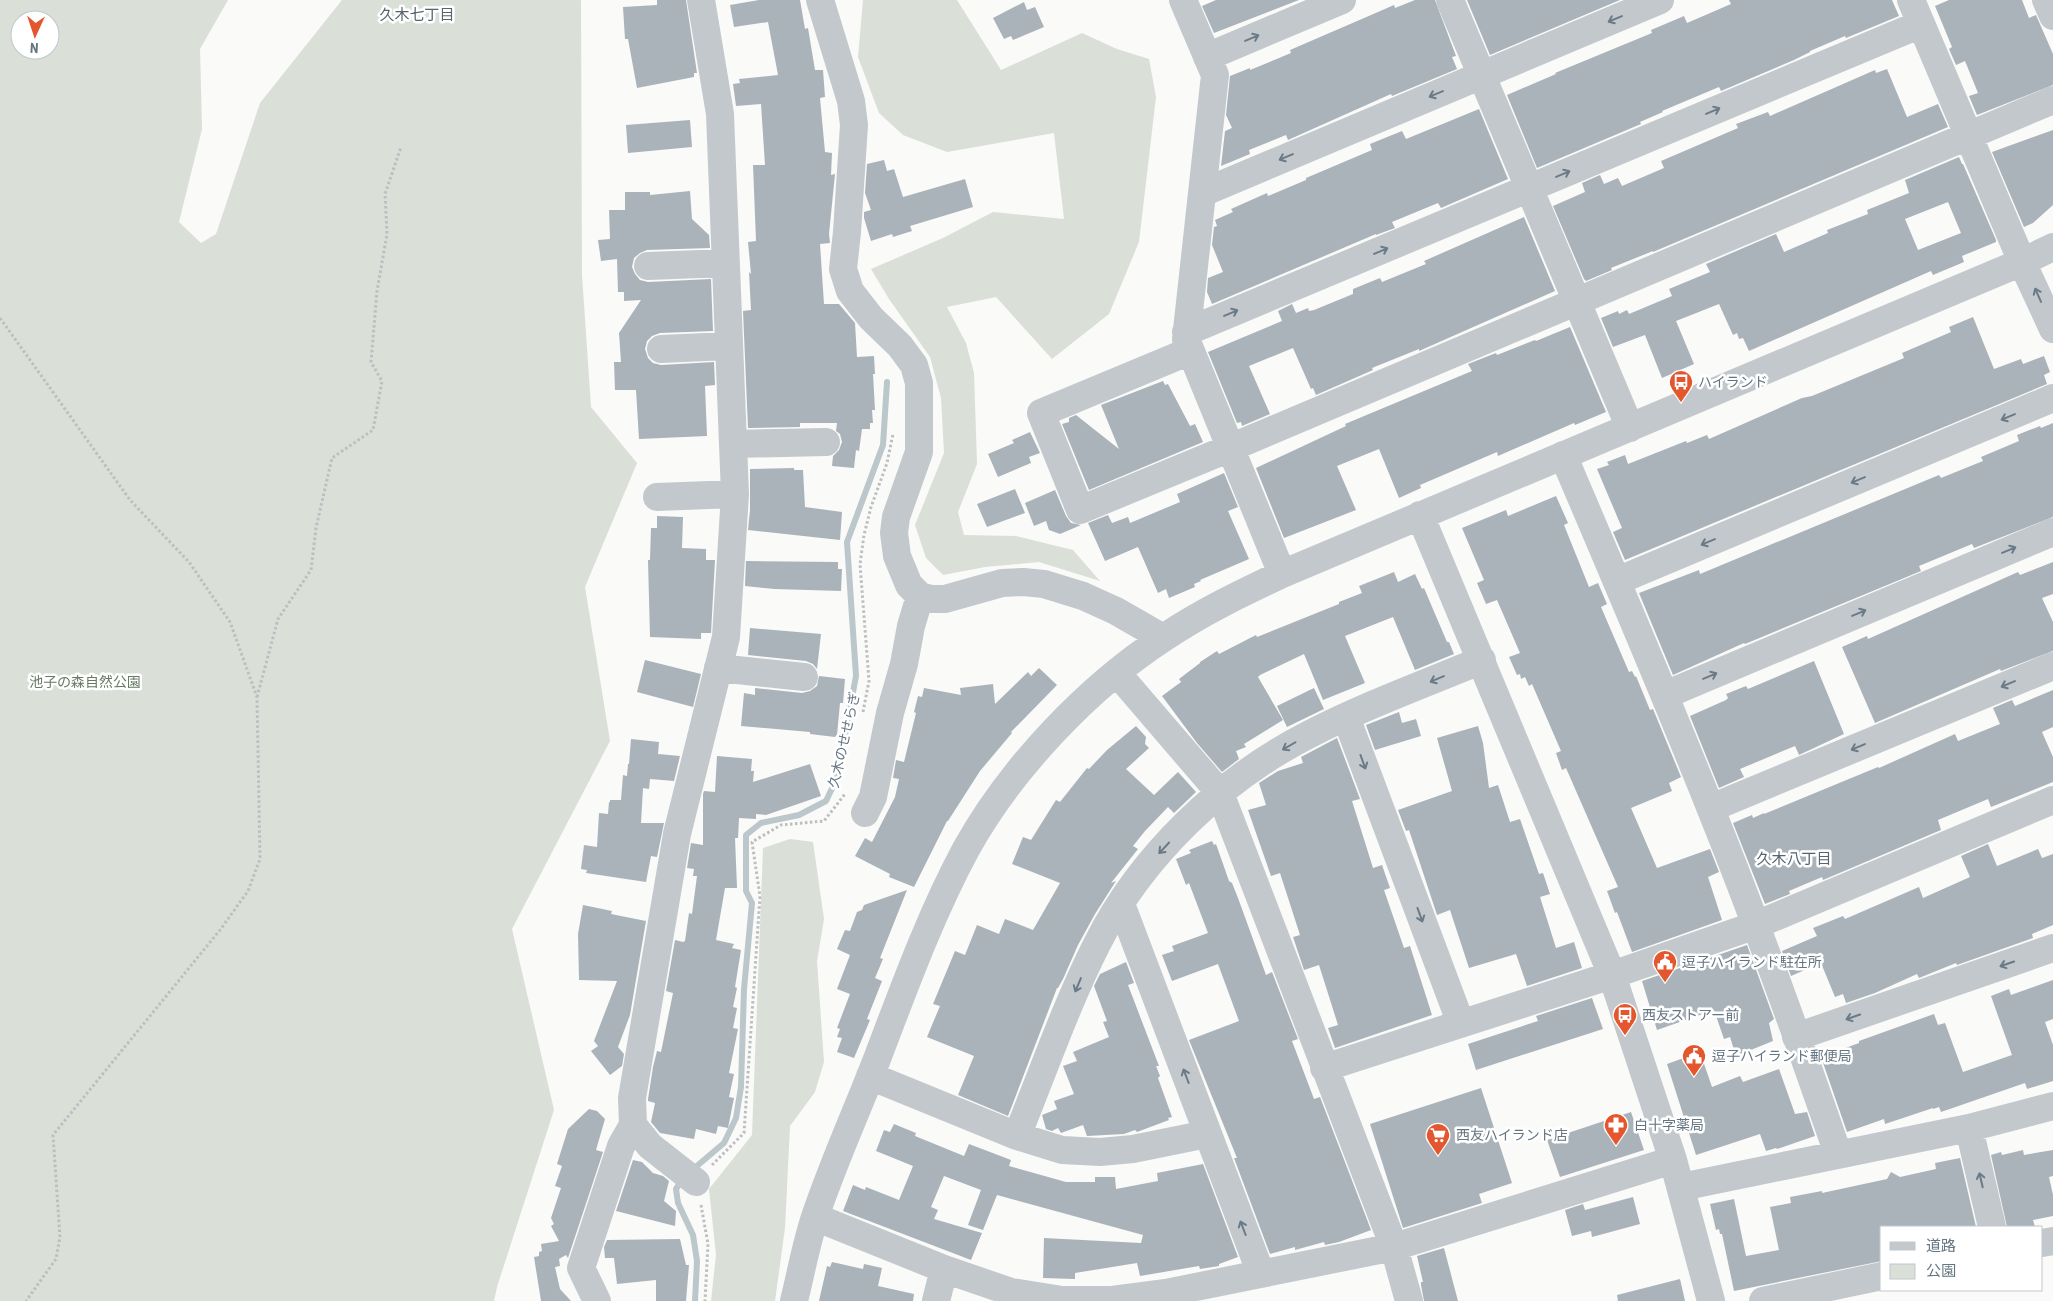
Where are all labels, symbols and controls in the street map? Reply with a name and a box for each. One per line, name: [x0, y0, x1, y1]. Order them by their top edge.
district label: 久木七丁目: [379, 6, 455, 24]
north arrow: [10, 10, 60, 60]
one-way arrow: [1608, 14, 1623, 24]
one-way arrow: [1244, 33, 1259, 42]
text: N: [30, 40, 39, 56]
one-way arrow: [1429, 89, 1444, 99]
one-way arrow: [1705, 106, 1720, 115]
one-way arrow: [1279, 153, 1294, 163]
one-way arrow: [1555, 169, 1570, 178]
one-way arrow: [1373, 245, 1388, 255]
one-way arrow: [2033, 288, 2042, 303]
one-way arrow: [1223, 308, 1238, 318]
bus stop icon: ハイランド: [1668, 369, 1694, 403]
place label: ハイランド: [1698, 374, 1768, 390]
one-way arrow: [2001, 412, 2016, 422]
one-way arrow: [1851, 475, 1866, 485]
one-way arrow: [1701, 538, 1716, 548]
one-way arrow: [2001, 545, 2016, 555]
one-way arrow: [1851, 608, 1866, 618]
one-way arrow: [1702, 671, 1717, 680]
park label: 池子の森自然公園: [29, 674, 141, 690]
one-way arrow: [1430, 675, 1445, 684]
one-way arrow: [2001, 680, 2016, 690]
street label: 久木のせせらぎ: [825, 690, 863, 790]
one-way arrow: [1282, 741, 1297, 751]
one-way arrow: [1851, 743, 1866, 752]
one-way arrow: [1359, 754, 1368, 769]
one-way arrow: [1158, 842, 1170, 855]
district label: 久木八丁目: [1756, 850, 1832, 868]
one-way arrow: [1416, 906, 1425, 922]
public building icon: 逗子ハイランド駐在所: [1652, 949, 1678, 983]
place label: 逗子ハイランド駐在所: [1682, 954, 1822, 970]
one-way arrow: [2000, 960, 2015, 969]
one-way arrow: [1073, 977, 1083, 992]
bus stop icon: 西友ストアー前: [1612, 1002, 1638, 1036]
place label: 西友ストアー前: [1642, 1007, 1739, 1023]
one-way arrow: [1846, 1013, 1862, 1022]
public building icon: 逗子ハイランド郵便局: [1681, 1043, 1707, 1077]
place label: 逗子ハイランド郵便局: [1712, 1048, 1852, 1064]
one-way arrow: [1181, 1069, 1190, 1085]
pharmacy icon: 白十字薬局: [1603, 1112, 1629, 1146]
place label: 白十字薬局: [1634, 1117, 1704, 1133]
supermarket icon: 西友ハイランド店: [1425, 1122, 1451, 1156]
place label: 西友ハイランド店: [1456, 1127, 1568, 1143]
one-way arrow: [1976, 1172, 1985, 1188]
one-way arrow: [1238, 1221, 1248, 1236]
legend: [1880, 1226, 2043, 1291]
text: 道路: [1926, 1237, 1956, 1255]
text: 公園: [1926, 1262, 1956, 1280]

